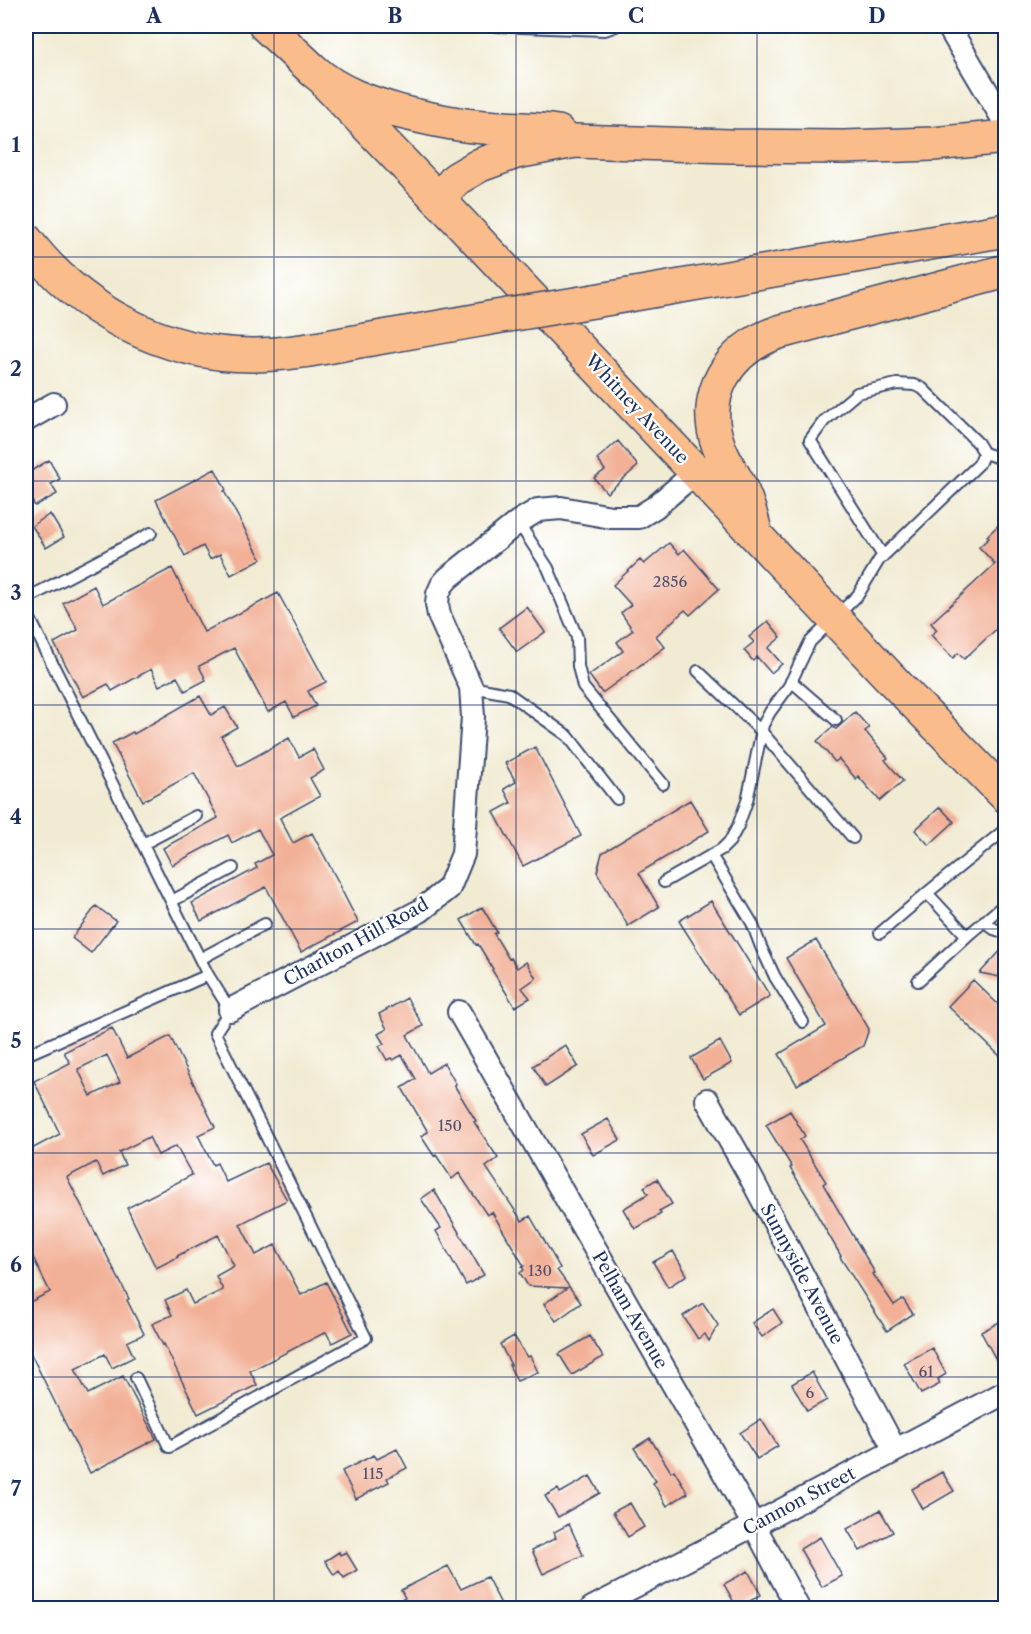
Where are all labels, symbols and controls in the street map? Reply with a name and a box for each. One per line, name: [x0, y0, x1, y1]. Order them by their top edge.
text: A: [145, 4, 162, 28]
text: B: [388, 4, 403, 28]
text: C: [628, 4, 644, 28]
text: D: [868, 4, 886, 28]
text: 1: [12, 133, 21, 157]
street label: Whitney Avenue: [580, 349, 693, 468]
text: 2: [10, 357, 22, 381]
house number: 2856: [653, 572, 687, 591]
text: 3: [10, 581, 22, 605]
text: 4: [10, 805, 22, 829]
street label: Charlton Hill Road: [280, 893, 432, 991]
text: 5: [10, 1029, 22, 1053]
house number: 150: [438, 1116, 462, 1135]
street label: Sunnyside Avenue: [756, 1200, 848, 1348]
street label: Pelham Avenue: [587, 1247, 673, 1373]
text: 6: [10, 1253, 22, 1277]
house number: 130: [528, 1261, 552, 1280]
house number: 61: [918, 1362, 934, 1381]
house number: 6: [806, 1383, 815, 1402]
street label: Cannon Street: [739, 1462, 859, 1540]
house number: 115: [363, 1464, 383, 1483]
text: 7: [11, 1477, 22, 1501]

